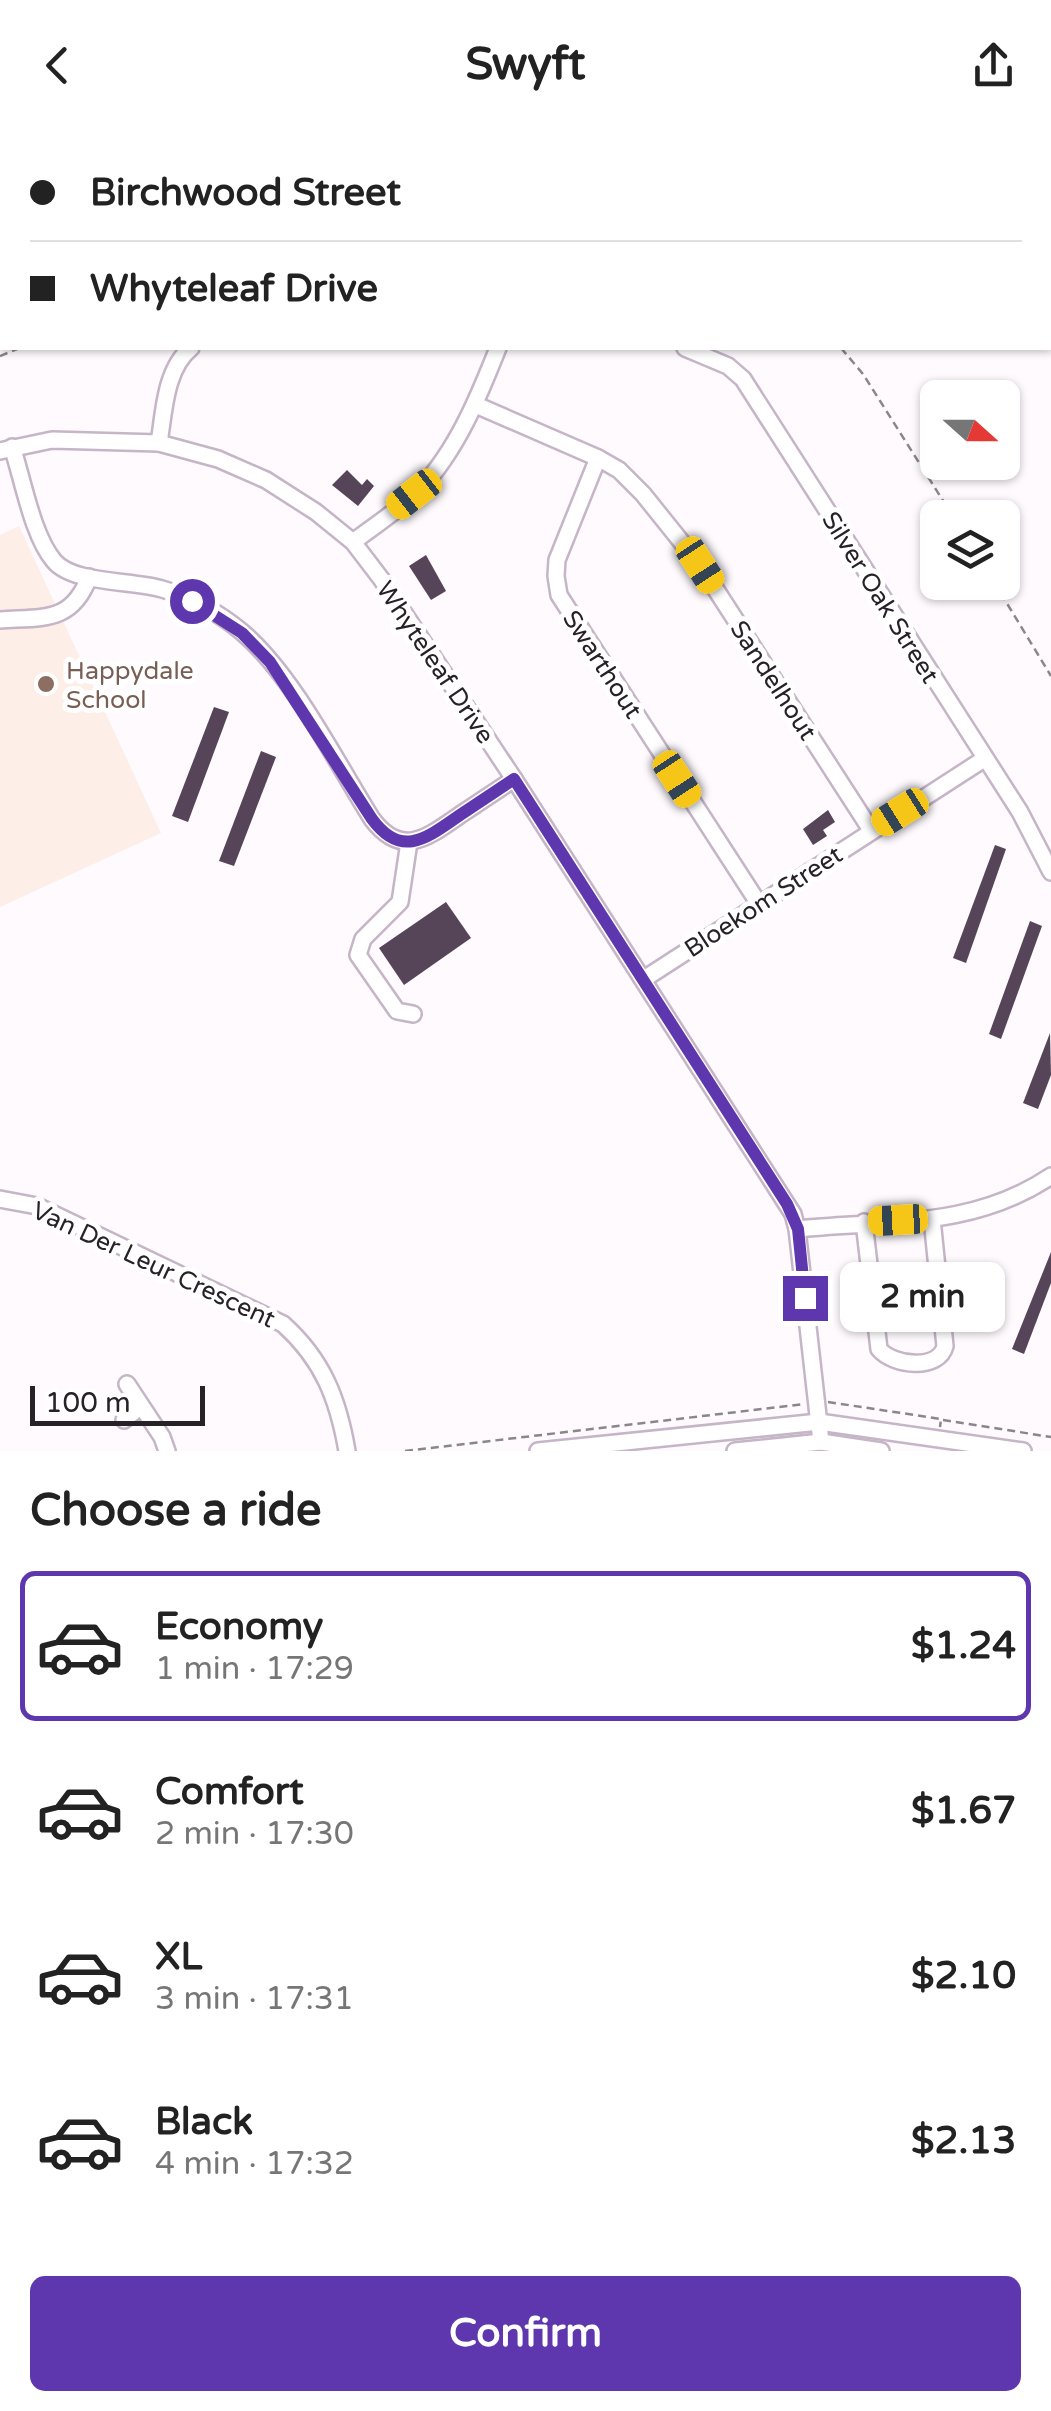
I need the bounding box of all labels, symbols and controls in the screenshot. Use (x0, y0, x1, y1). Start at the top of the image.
icon: back (30, 38, 85, 93)
text: Swyft (465, 38, 586, 92)
icon: share (966, 38, 1021, 93)
text: Birchwood Street (90, 170, 401, 216)
text: Whyteleaf Drive (90, 266, 378, 312)
north arrow (920, 380, 1020, 480)
map controls (920, 380, 1020, 600)
car (381, 464, 447, 524)
button: layers (920, 500, 1020, 600)
street label: Silver Oak Street (815, 506, 945, 689)
car (671, 532, 729, 598)
street label: Whyteleaf Drive (370, 576, 501, 749)
route start (170, 579, 215, 624)
street label: Swarthout (556, 605, 648, 725)
street label: Sandelhout (724, 615, 823, 746)
place label: Happydale School (66, 656, 194, 715)
marker: Happydale School (35, 673, 57, 695)
car (648, 746, 706, 812)
car (867, 783, 933, 841)
street label: Bloekom Street (679, 839, 849, 964)
street label: Van Der Leur Crescent (27, 1195, 280, 1335)
car (867, 1203, 929, 1237)
callout: 2 min (840, 1263, 1005, 1333)
route end (783, 1276, 828, 1321)
text: 2 min (880, 1278, 965, 1316)
scale bar (30, 1381, 205, 1426)
text: 100 m (45, 1386, 131, 1420)
text: Choose a ride (30, 1484, 321, 1538)
icon: car (35, 1601, 125, 1691)
text: Economy (155, 1604, 323, 1650)
text: $1.24 (911, 1623, 1016, 1669)
text: 1 min · 17:29 (155, 1650, 354, 1688)
icon: car (35, 1766, 125, 1856)
text: Comfort (155, 1769, 304, 1815)
text: $1.67 (911, 1788, 1016, 1834)
text: 2 min · 17:30 (155, 1815, 354, 1853)
icon: car (35, 1931, 125, 2021)
text: XL (155, 1934, 202, 1980)
text: $2.10 (911, 1953, 1016, 1999)
text: 3 min · 17:31 (155, 1980, 354, 2018)
icon: car (35, 2096, 125, 2186)
text: Black (155, 2099, 253, 2145)
text: $2.13 (911, 2118, 1016, 2164)
text: 4 min · 17:32 (155, 2145, 354, 2183)
button: Confirm (30, 2276, 1021, 2391)

